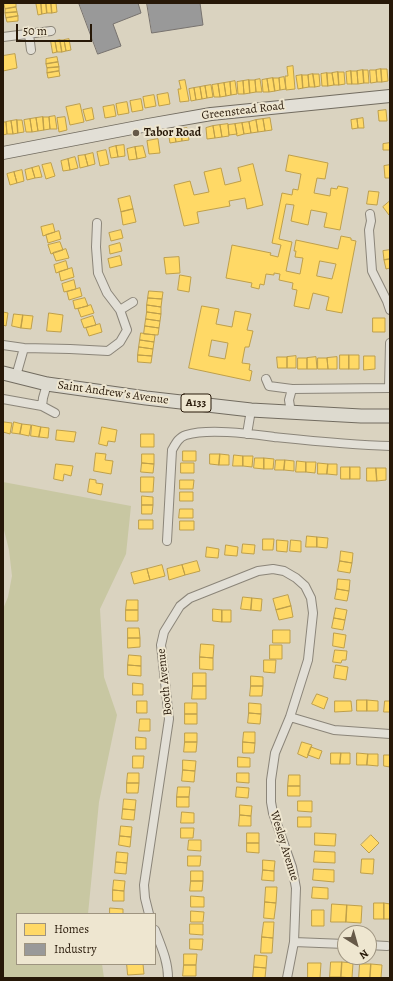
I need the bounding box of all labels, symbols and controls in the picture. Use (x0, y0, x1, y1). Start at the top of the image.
scale bar (18, 16, 94, 42)
text: 50 m (23, 23, 47, 39)
street label: Greenstead Road (201, 99, 285, 123)
place label: Tabor Road (144, 126, 201, 140)
marker: Tabor Road (131, 128, 141, 138)
street label: Saint Andrew's Avenue (57, 378, 169, 408)
road number: A133 (181, 394, 211, 412)
street label: Booth Avenue (154, 648, 176, 716)
street label: Wesley Avenue (267, 809, 301, 883)
legend (16, 913, 156, 965)
text: Homes (54, 921, 89, 937)
north arrow (337, 925, 377, 965)
text: Industry (54, 941, 97, 957)
text: N (356, 946, 372, 963)

